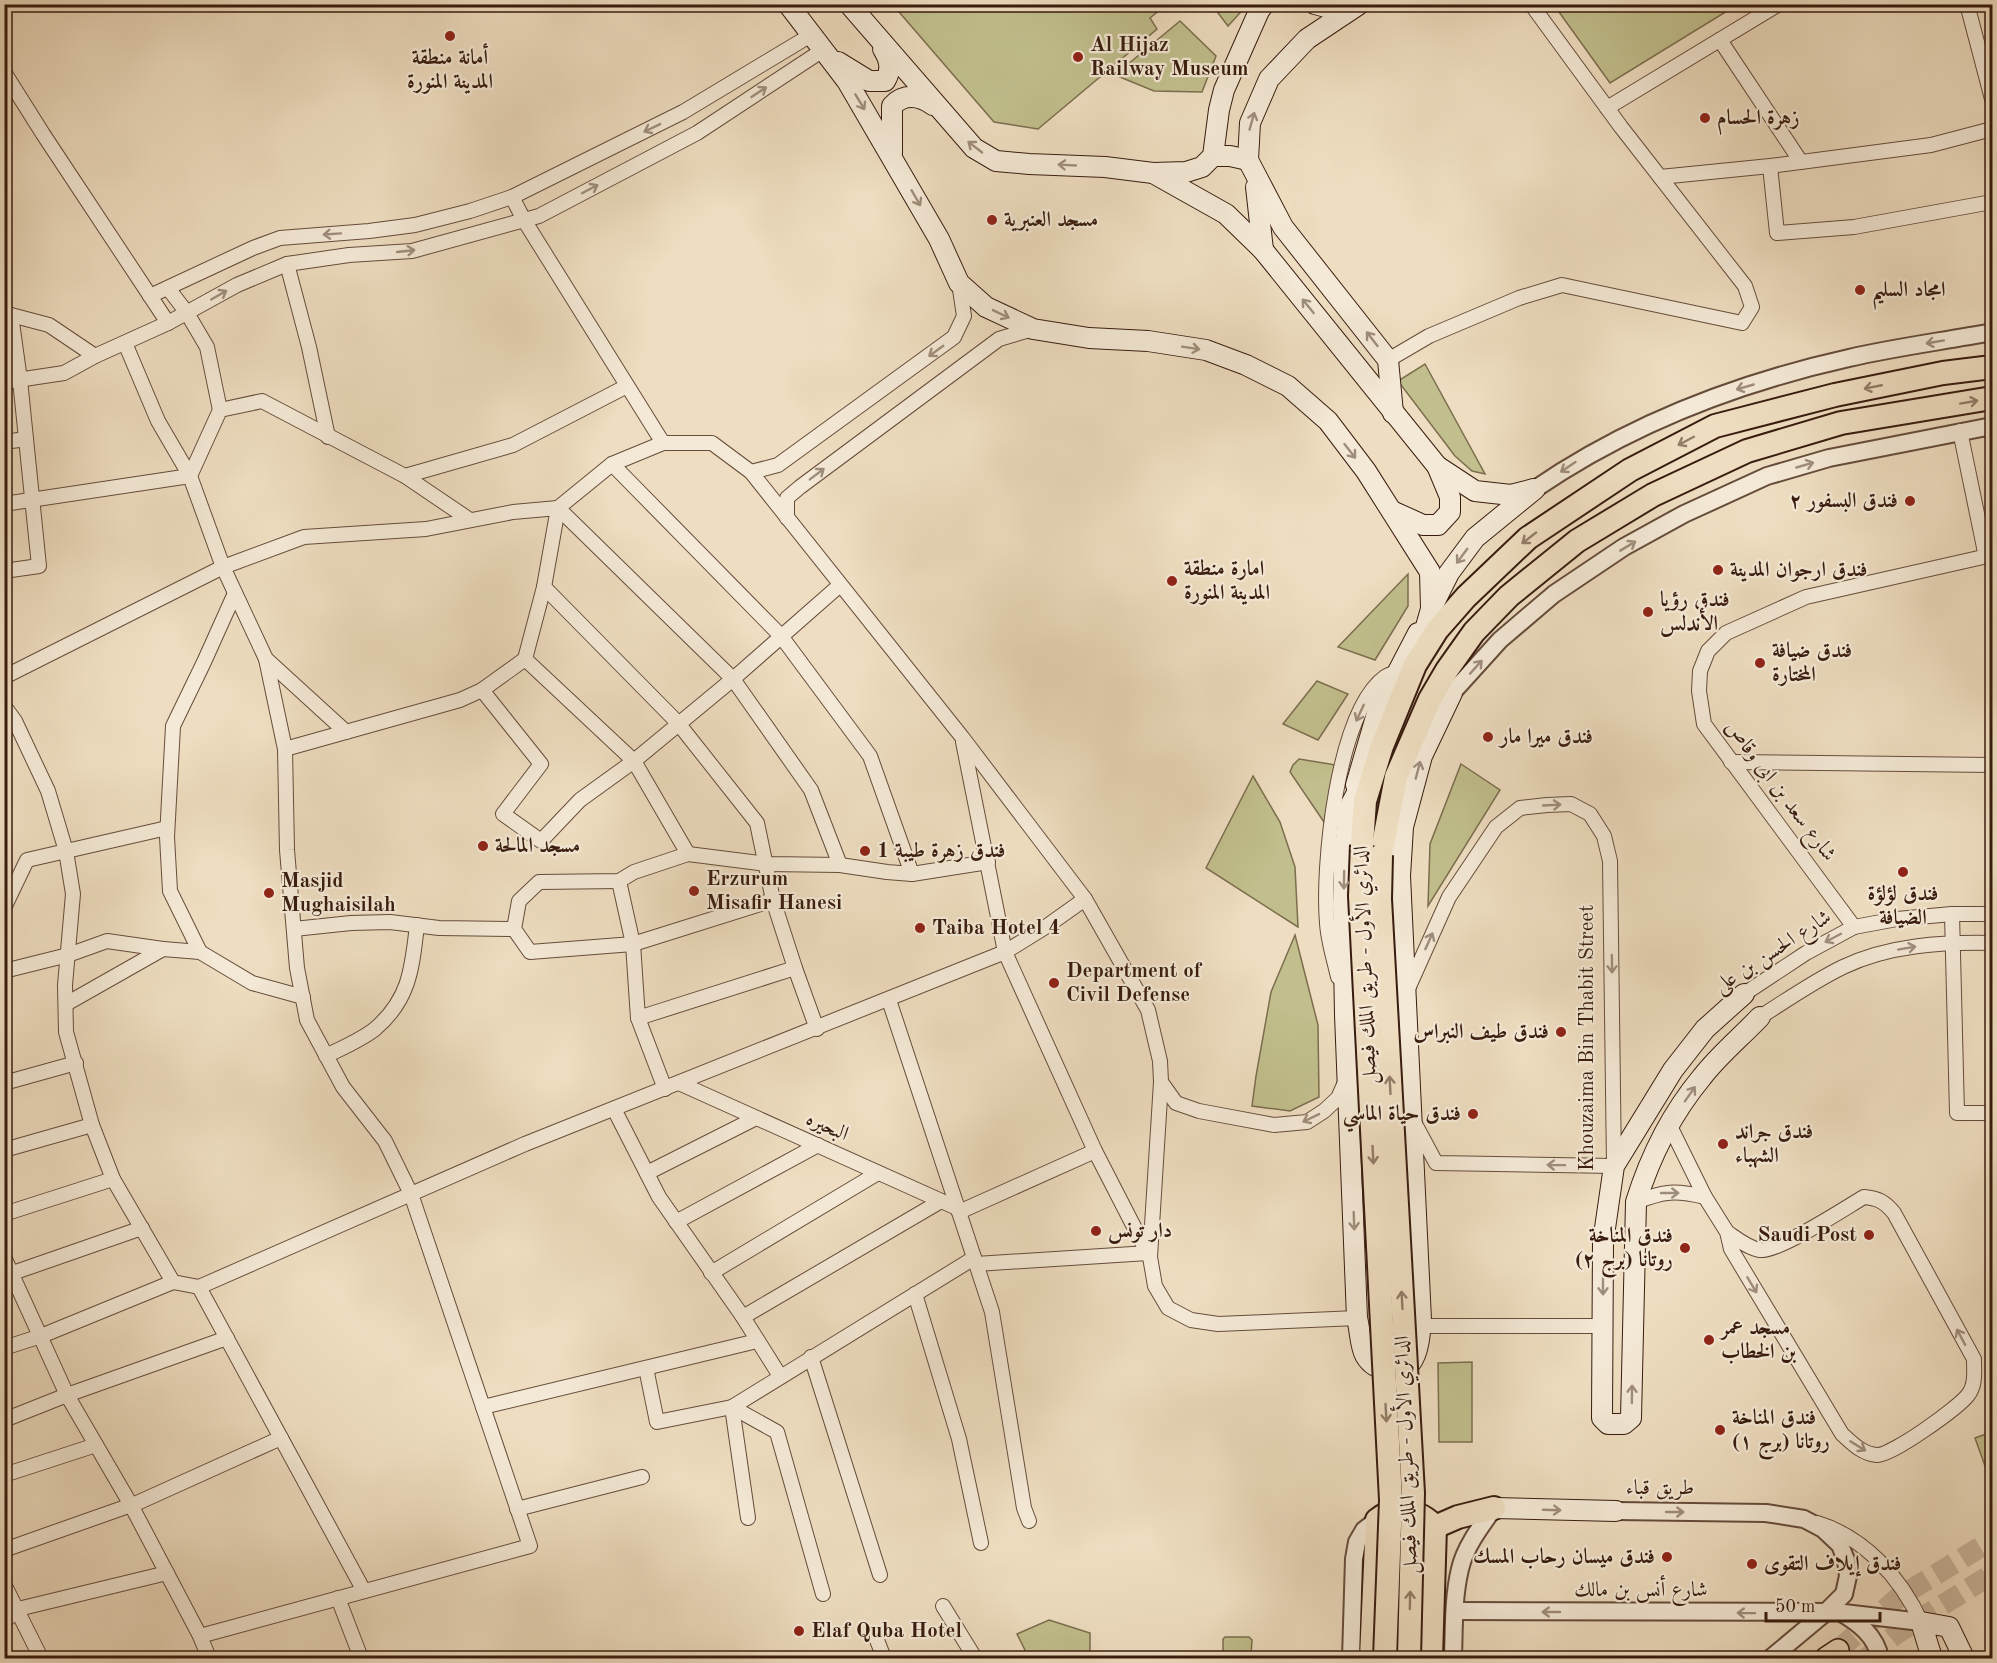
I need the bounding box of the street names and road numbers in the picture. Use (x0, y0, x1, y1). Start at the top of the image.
street label: شارع سعد بن ابى وقاص (1716, 717, 1840, 869)
street label: الدائري الأول - طريق الملك فيصل (1345, 845, 1385, 1085)
street label: Khouzaima Bin Thabit Street (1577, 905, 1598, 1171)
street label: شارع الحسن بن على (1711, 907, 1838, 1002)
street label: البحيره (802, 1108, 851, 1146)
street label: الدائري الأول - طريق الملك فيصل (1386, 1335, 1426, 1575)
street label: طريق قباء (1626, 1478, 1694, 1500)
street label: شارع أنس بن مالك (1574, 1574, 1708, 1607)

